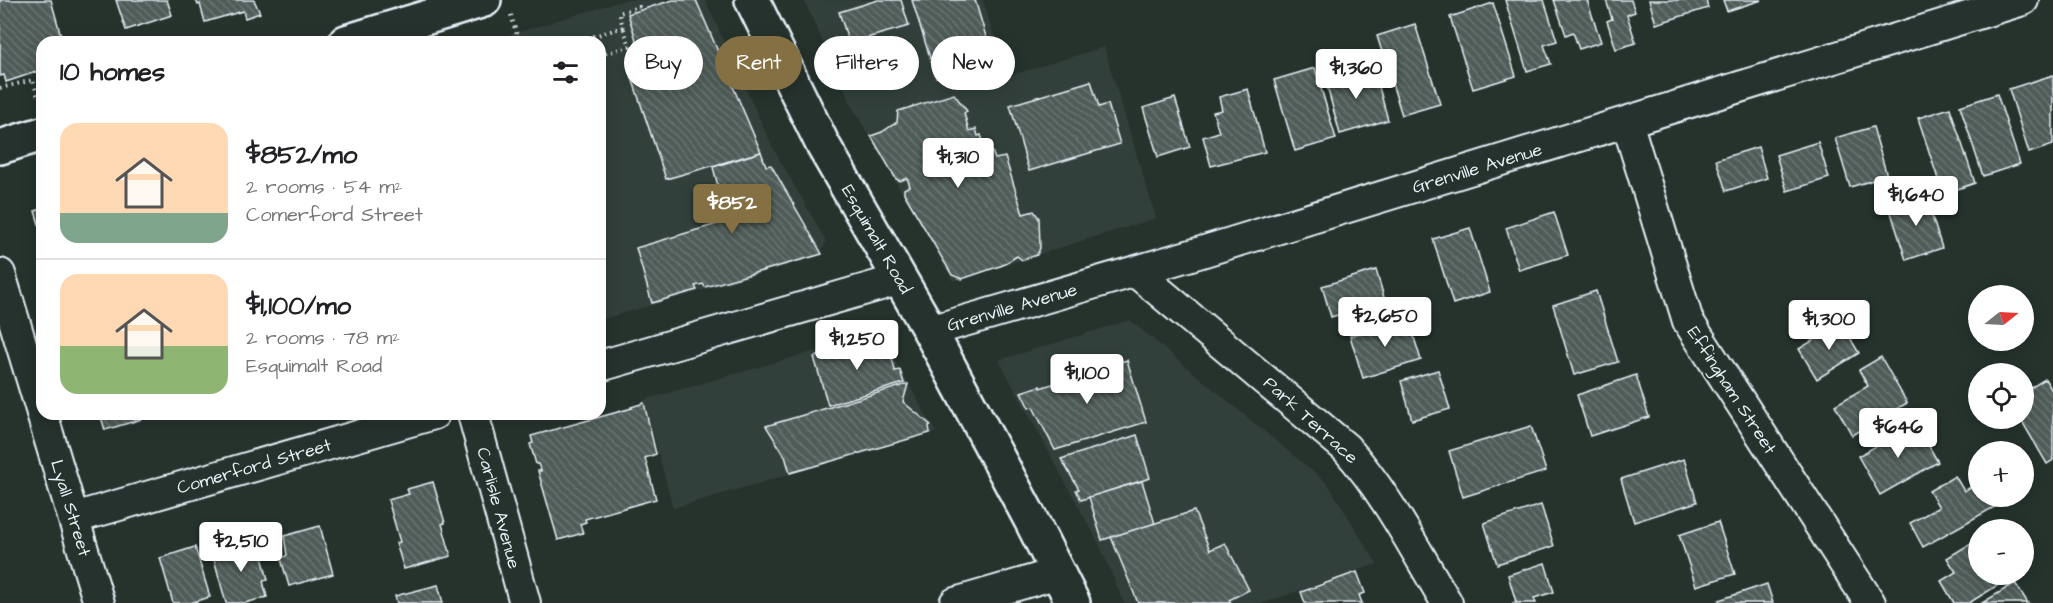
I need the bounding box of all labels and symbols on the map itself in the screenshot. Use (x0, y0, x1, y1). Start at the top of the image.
pin: $1,360 (1307, 49, 1405, 100)
street label: Grenville Avenue (1409, 137, 1545, 200)
pin: $1,310 (909, 138, 1007, 189)
pin: $1,640 (1867, 176, 1965, 227)
street label: Esquimalt Road (835, 180, 918, 299)
pin: $852 (696, 184, 768, 235)
street label: Grenville Avenue (944, 277, 1080, 338)
north arrow (1968, 285, 2034, 351)
pin: $2,650 (1336, 297, 1434, 348)
pin: $1,300 (1780, 300, 1878, 351)
pin: $1,250 (808, 320, 906, 371)
street label: Effingham Street (1680, 321, 1783, 460)
pin: $1,100 (1038, 354, 1136, 405)
street label: Park Terrace (1258, 371, 1364, 470)
pin: $646 (1862, 408, 1934, 459)
street label: Comerford Street (174, 432, 335, 500)
street label: Carlisle Avenue (470, 445, 527, 572)
street label: Lyall Street (43, 457, 97, 561)
pin: $2,510 (192, 522, 290, 573)

